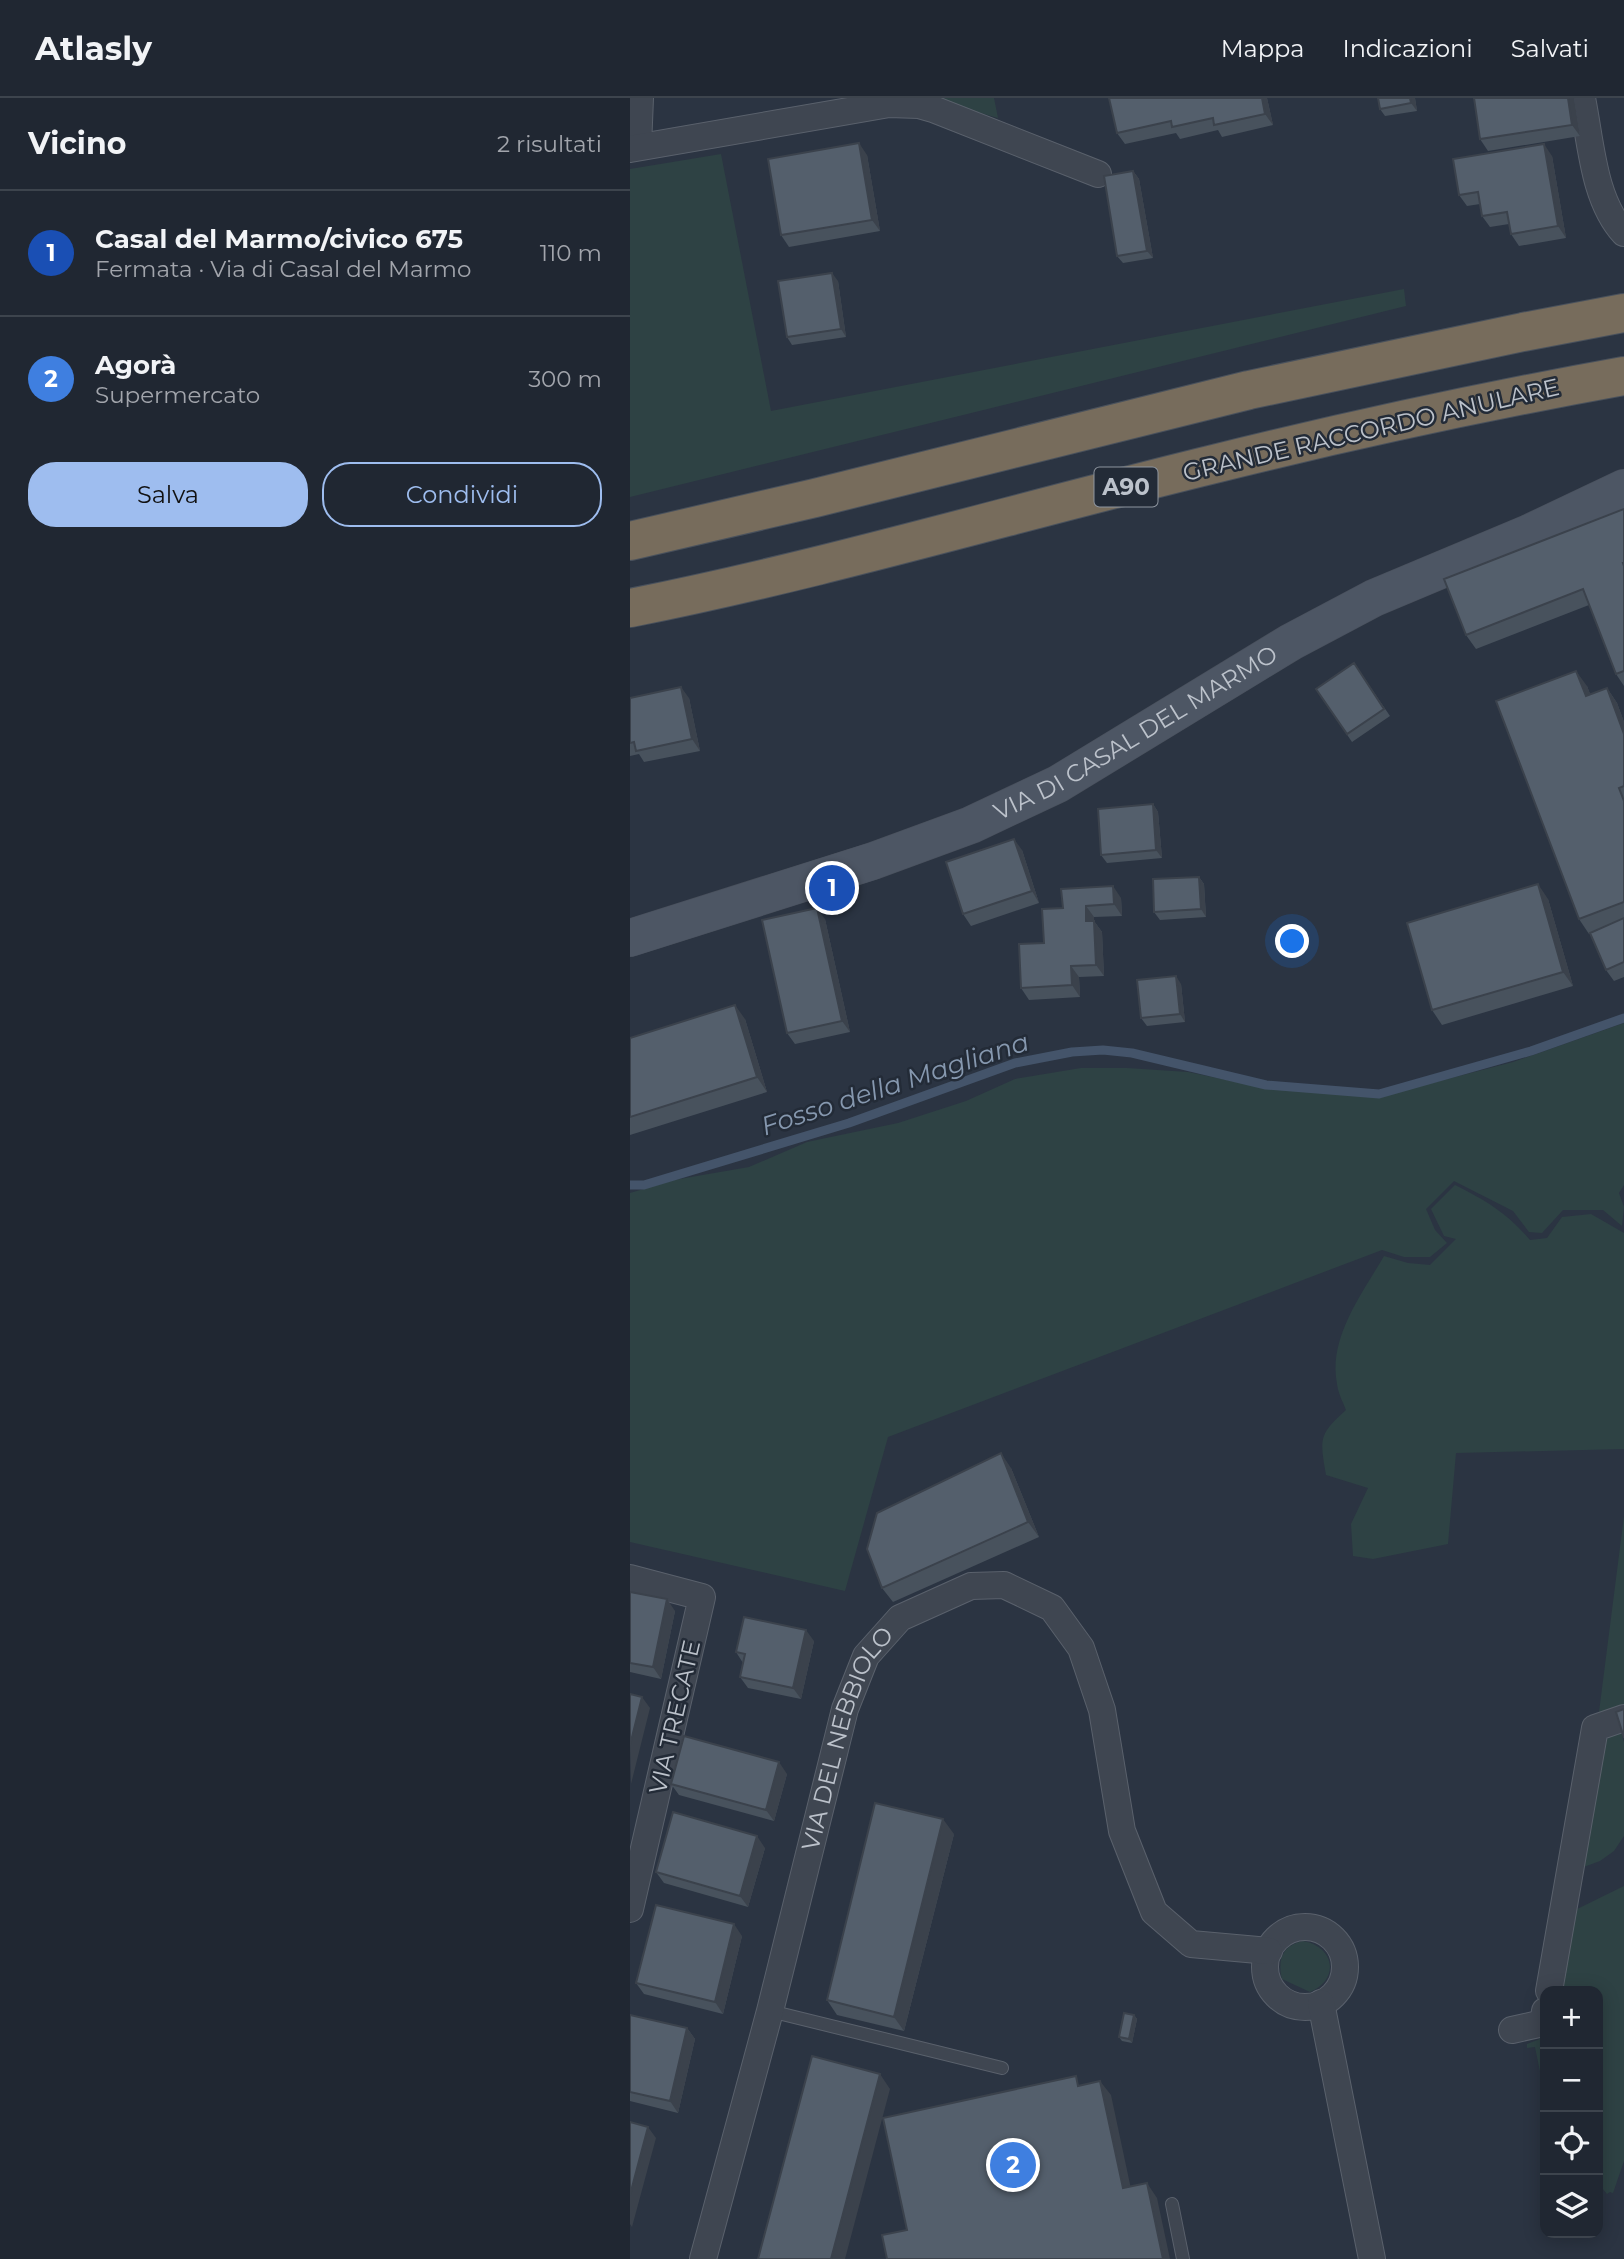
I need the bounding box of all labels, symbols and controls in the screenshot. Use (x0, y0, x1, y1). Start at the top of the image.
text: Atlasly (35, 28, 152, 68)
text: Mappa (1221, 34, 1304, 63)
text: Indicazioni (1342, 34, 1473, 63)
text: Salvati (1511, 34, 1589, 63)
text: Vicino (28, 125, 126, 162)
text: 2 risultati (497, 130, 602, 158)
text: Casal del Marmo/civico 675 (95, 223, 463, 255)
text: 1 (46, 239, 56, 267)
text: 110 m (540, 239, 602, 267)
text: Fermata · Via di Casal del Marmo (95, 255, 471, 283)
text: Agorà (95, 349, 176, 381)
text: 2 (44, 365, 58, 393)
text: 300 m (528, 365, 602, 393)
street label: GRANDE RACCORDO ANULARE (1180, 372, 1562, 487)
text: Supermercato (95, 381, 260, 409)
button: Salva (28, 462, 308, 527)
button: Condividi (322, 462, 602, 527)
road number: A90 (1094, 468, 1158, 506)
street label: VIA DI CASAL DEL MARMO (989, 639, 1282, 826)
pin: 1 (809, 862, 855, 914)
your location (1275, 924, 1309, 958)
water label: Fosso della Magliana (757, 1026, 1033, 1142)
street label: VIA DEL NEBBIOLO (795, 1620, 899, 1853)
street label: VIA TRECATE (643, 1637, 706, 1797)
map controls (1540, 1986, 1603, 2238)
button: + (1540, 1986, 1603, 2049)
button: − (1540, 2049, 1603, 2112)
button: locate (1540, 2112, 1603, 2175)
pin: 2 (990, 2139, 1036, 2191)
button: layers (1540, 2175, 1603, 2238)

